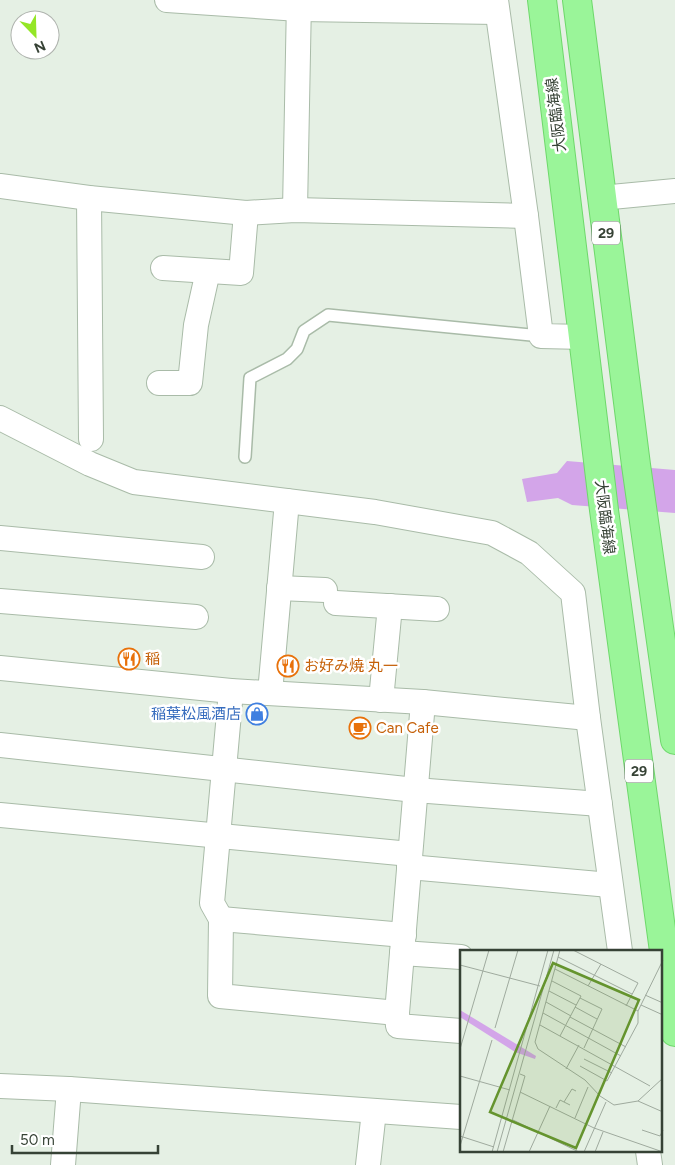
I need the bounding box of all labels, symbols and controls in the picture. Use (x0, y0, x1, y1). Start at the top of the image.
north arrow (10, 10, 60, 60)
text: N (32, 37, 48, 56)
street label: 大阪臨海線 (542, 77, 570, 153)
road number: 29 (592, 222, 620, 244)
street label: 大阪臨海線 (591, 479, 619, 555)
restaurant icon: 稲 (117, 647, 141, 671)
place label: 稲 (145, 650, 160, 668)
restaurant icon: お好み焼 丸一 (276, 654, 300, 678)
place label: お好み焼 丸一 (304, 657, 398, 675)
shop icon: 稲葉松風酒店 (245, 702, 269, 726)
place label: 稲葉松風酒店 (151, 705, 241, 723)
cafe icon: Can Cafe (348, 716, 372, 740)
place label: Can Cafe (376, 719, 439, 737)
road number: 29 (625, 759, 653, 782)
inset map (460, 950, 662, 1152)
scale bar (12, 1122, 159, 1154)
text: 50 m (20, 1131, 55, 1149)

